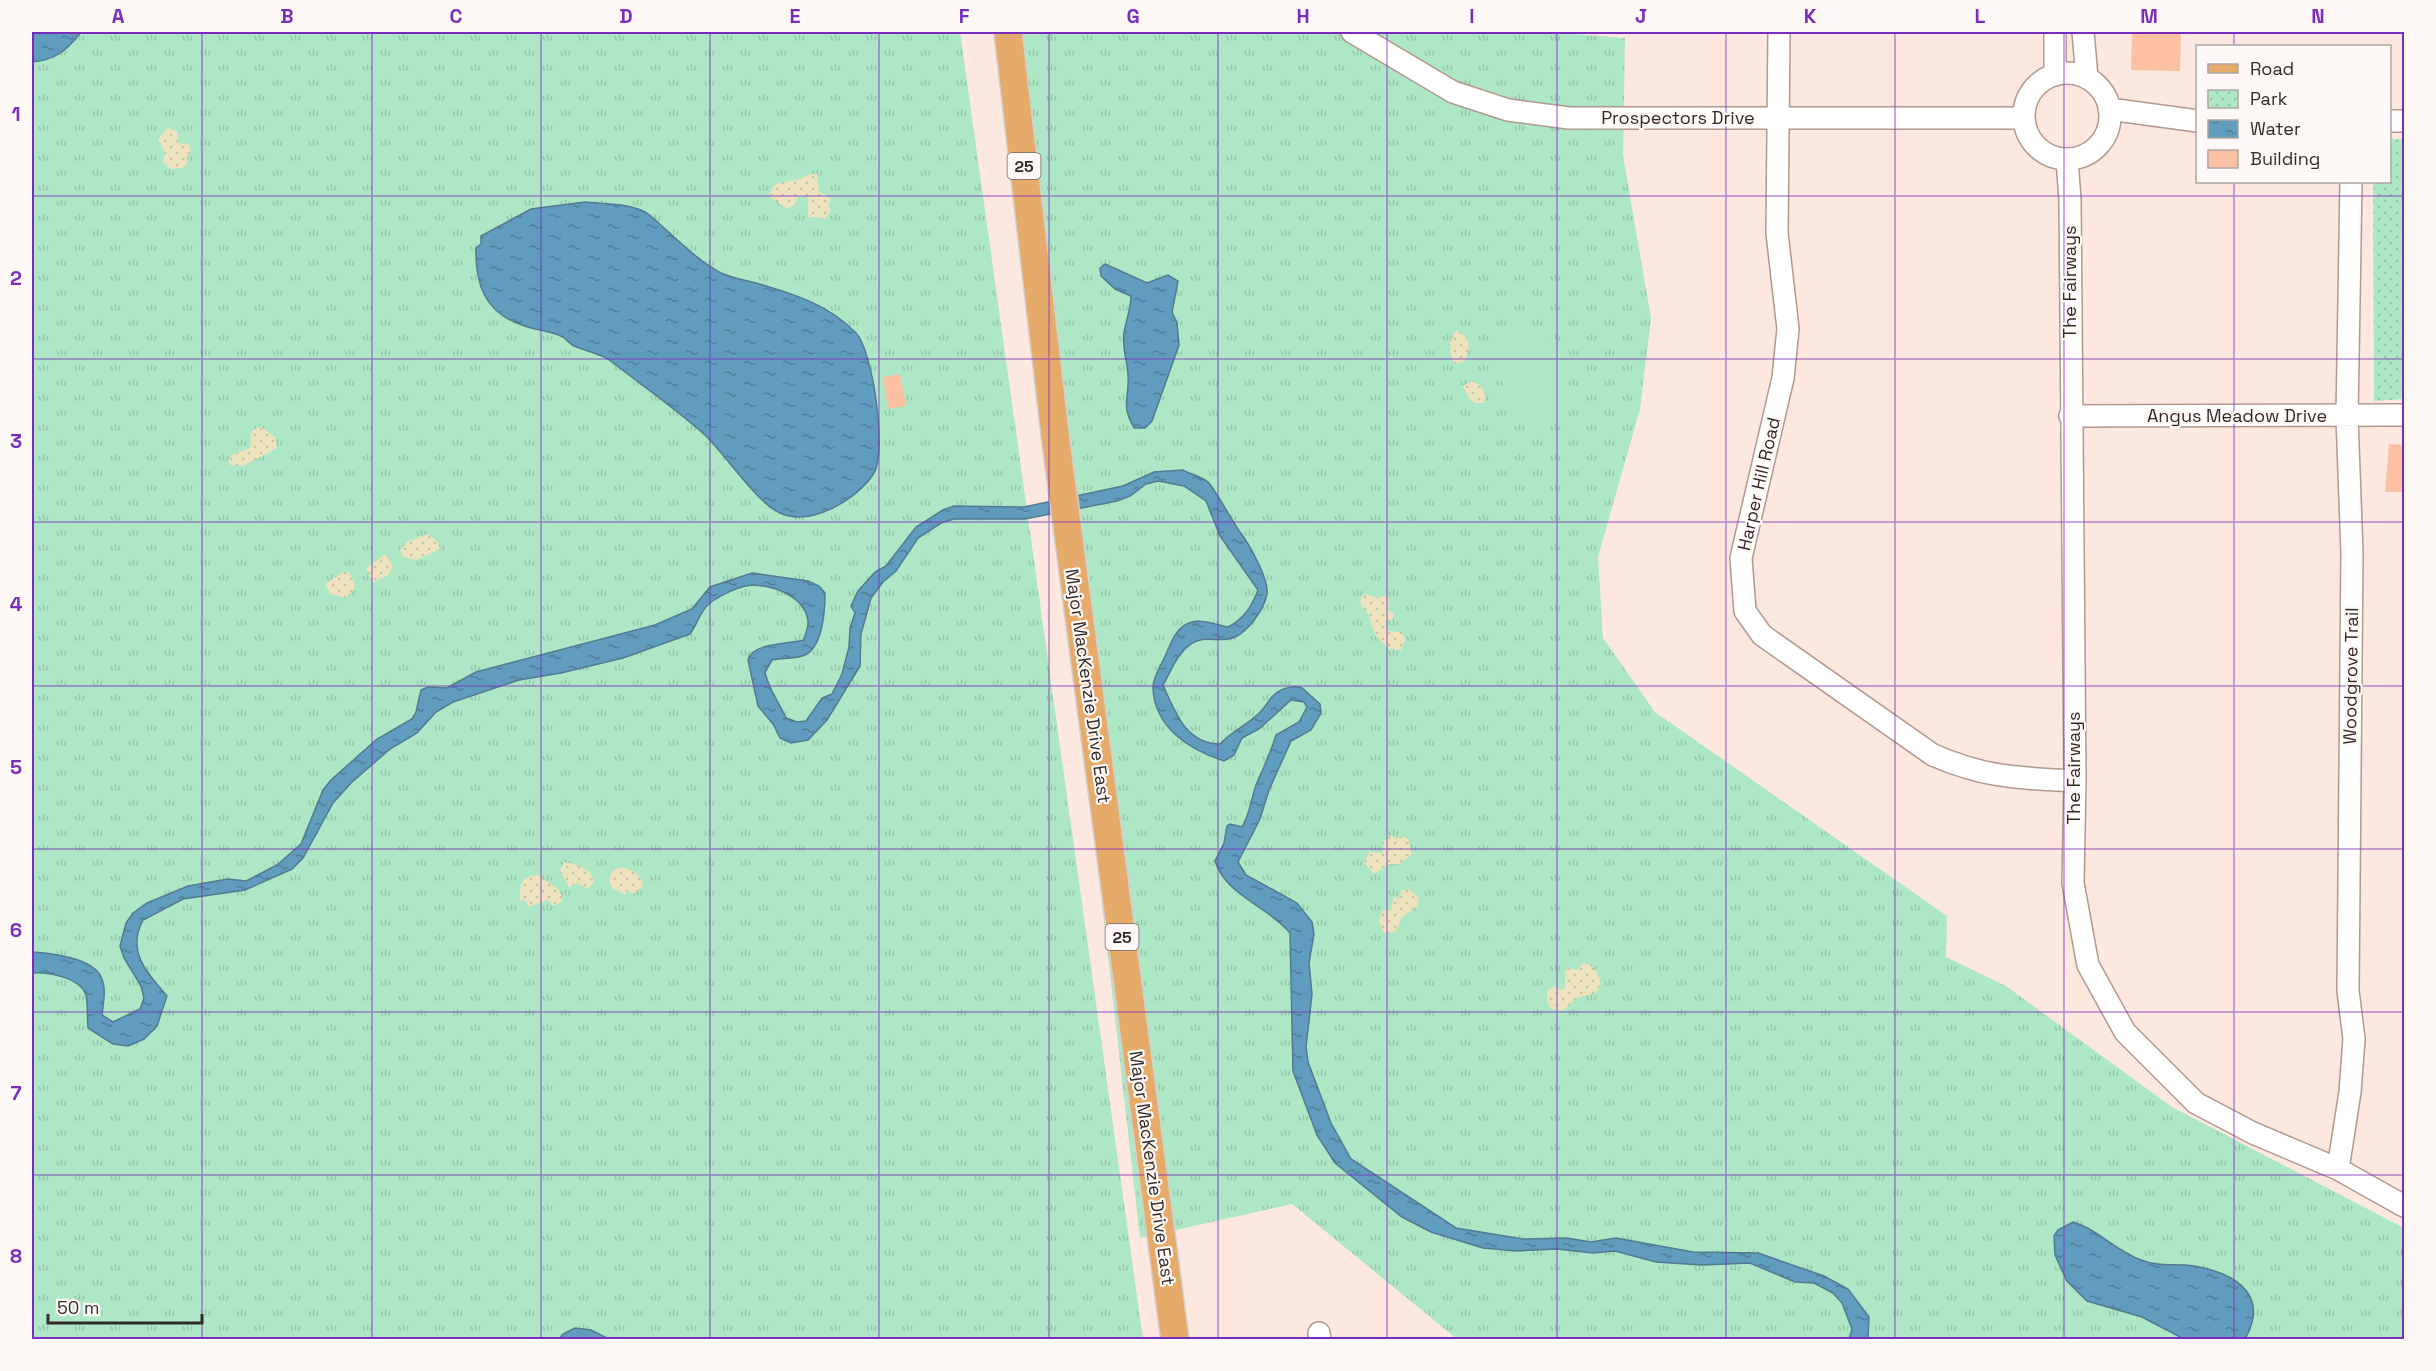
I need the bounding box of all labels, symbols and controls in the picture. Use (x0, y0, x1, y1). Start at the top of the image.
text: A (112, 3, 125, 29)
text: B (280, 3, 294, 29)
text: C (450, 3, 463, 29)
text: D (619, 3, 633, 29)
text: E (789, 3, 801, 29)
text: F (959, 3, 970, 29)
text: G (1126, 3, 1140, 29)
text: H (1296, 3, 1310, 29)
text: I (1469, 3, 1475, 29)
text: J (1635, 3, 1647, 29)
text: K (1804, 3, 1817, 29)
text: L (1975, 3, 1986, 29)
text: M (2140, 3, 2158, 29)
text: N (2311, 3, 2325, 29)
legend (2196, 45, 2391, 183)
text: Road (2250, 57, 2294, 80)
text: Park (2250, 87, 2288, 110)
text: 1 (11, 101, 21, 127)
street label: Prospectors Drive (1601, 106, 1755, 129)
text: Water (2250, 117, 2301, 140)
text: Building (2250, 147, 2320, 170)
road number: 25 (1008, 153, 1040, 179)
street label: The Fairways (2058, 226, 2081, 338)
text: 2 (10, 265, 22, 291)
street label: Angus Meadow Drive (2147, 404, 2327, 427)
street label: Harper Hill Road (1732, 415, 1785, 553)
text: 3 (10, 428, 22, 454)
street label: Major MacKenzie Drive East (1061, 567, 1116, 805)
text: 4 (10, 591, 23, 617)
street label: Woodgrove Trail (2338, 607, 2363, 745)
street label: The Fairways (2062, 712, 2085, 824)
text: 5 (10, 754, 22, 780)
text: 6 (10, 917, 22, 943)
road number: 25 (1106, 924, 1138, 950)
street label: Major MacKenzie Drive East (1125, 1049, 1180, 1287)
text: 7 (10, 1080, 22, 1106)
text: 8 (10, 1243, 22, 1269)
scale bar (48, 1287, 202, 1325)
text: 50 m (57, 1296, 99, 1319)

